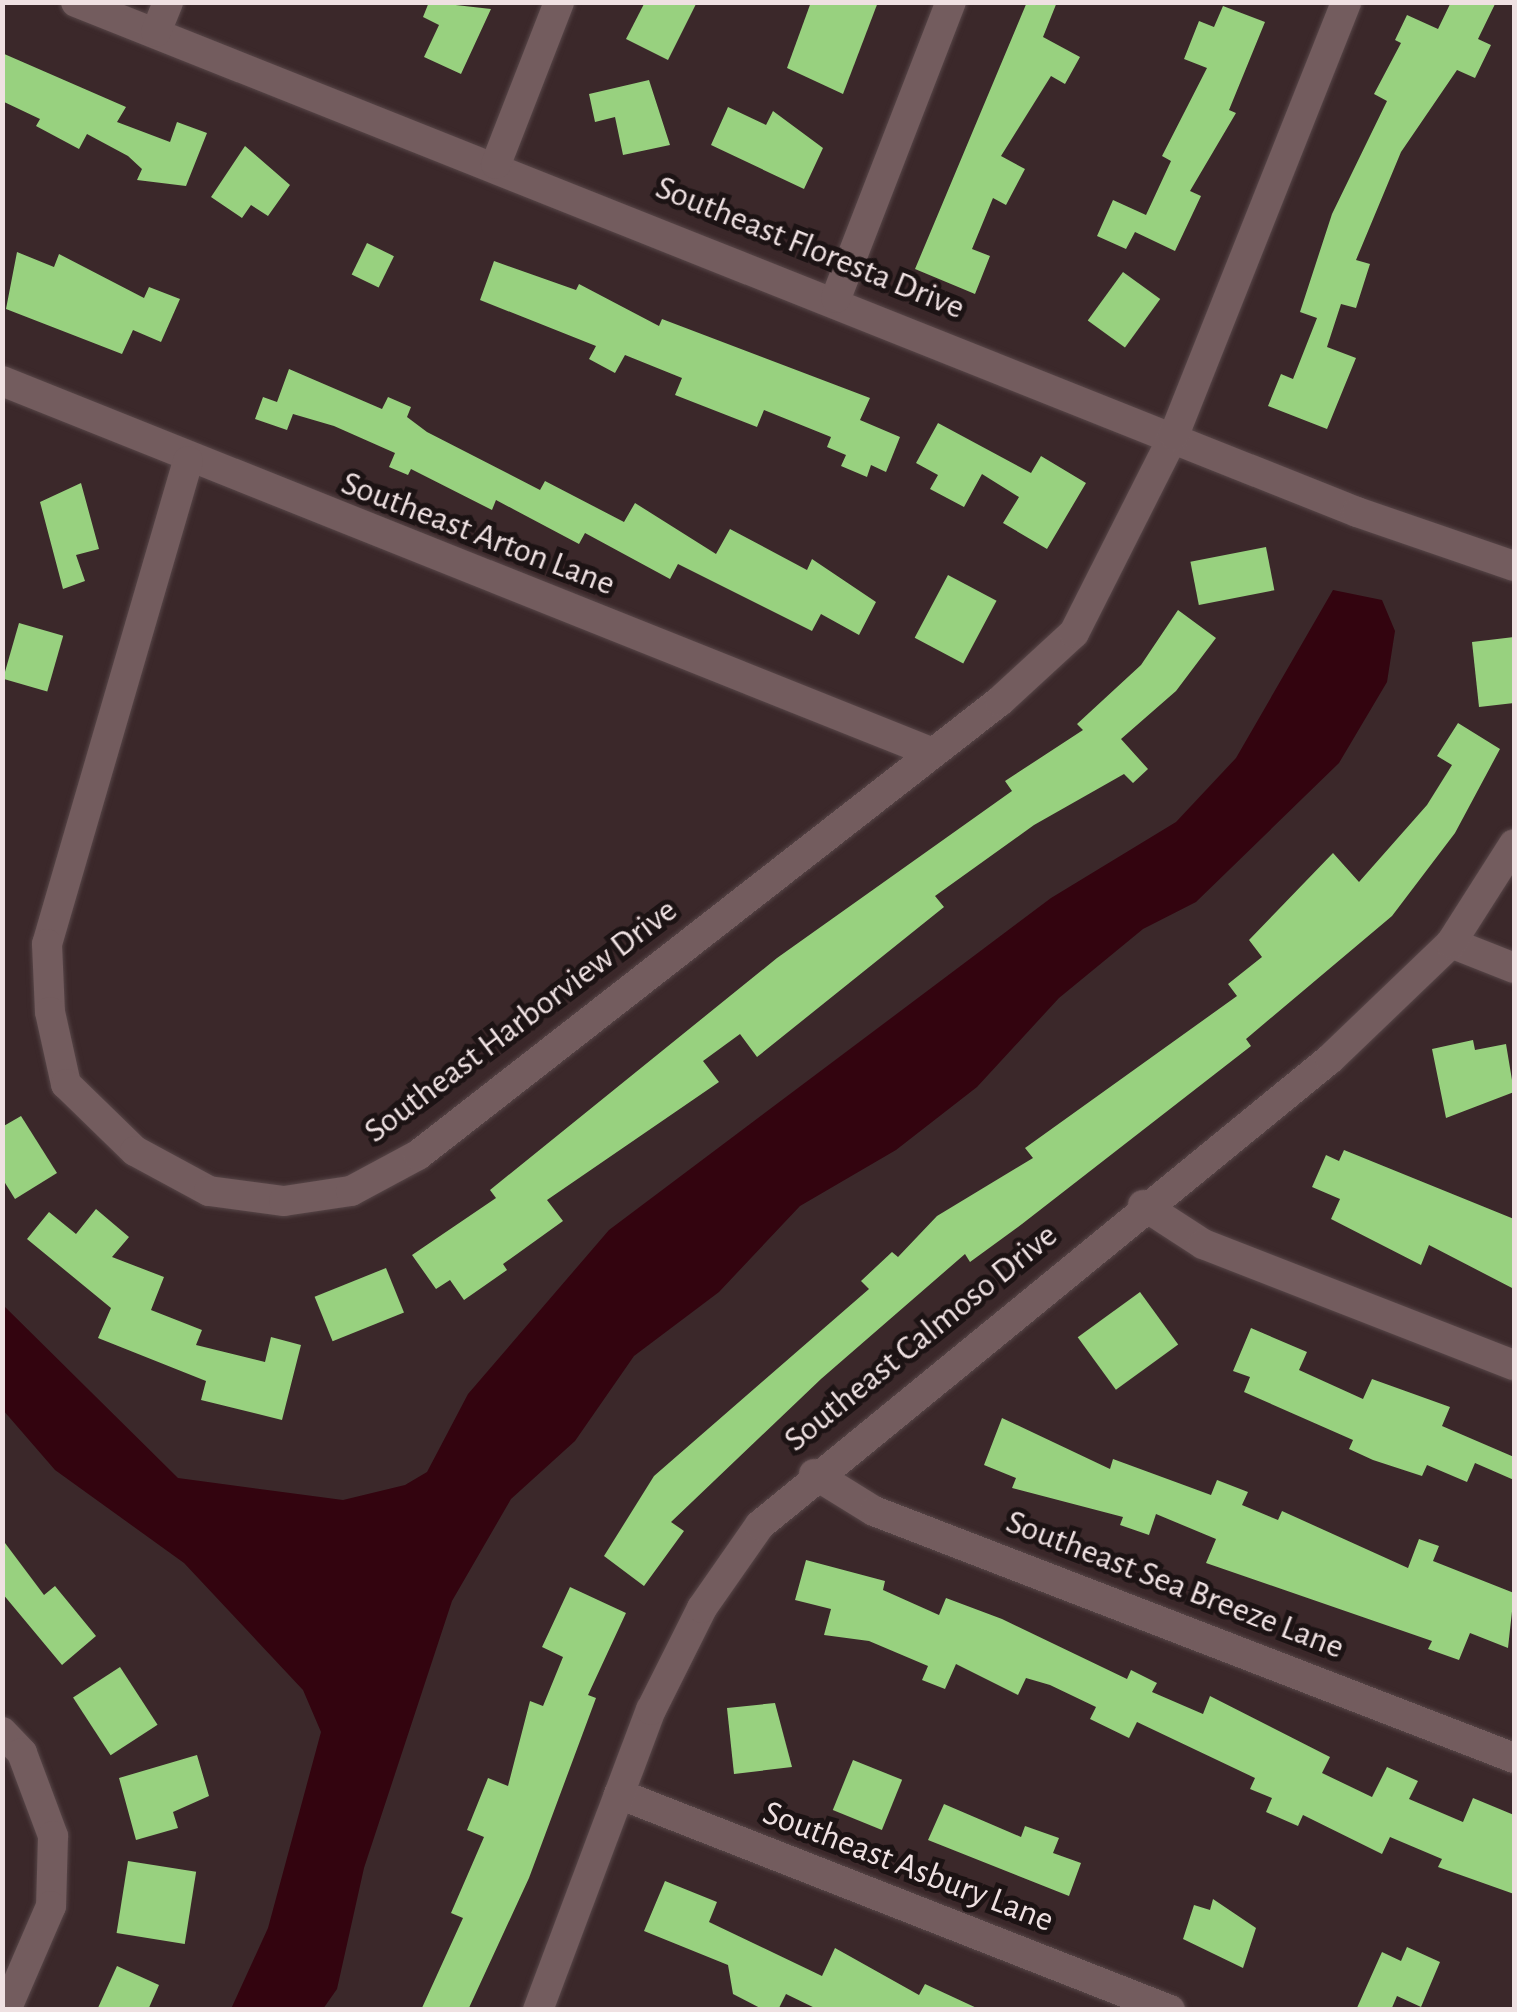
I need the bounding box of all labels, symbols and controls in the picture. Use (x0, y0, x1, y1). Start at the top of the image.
street label: Southeast Floresta Drive (649, 167, 971, 329)
street label: Southeast Arton Lane (335, 463, 621, 605)
street label: Southeast Harborview Drive (356, 890, 686, 1152)
street label: Southeast Calmoso Drive (776, 1215, 1066, 1461)
street label: Southeast Sea Breeze Lane (1000, 1501, 1350, 1669)
street label: Southeast Asbury Lane (757, 1792, 1059, 1942)

